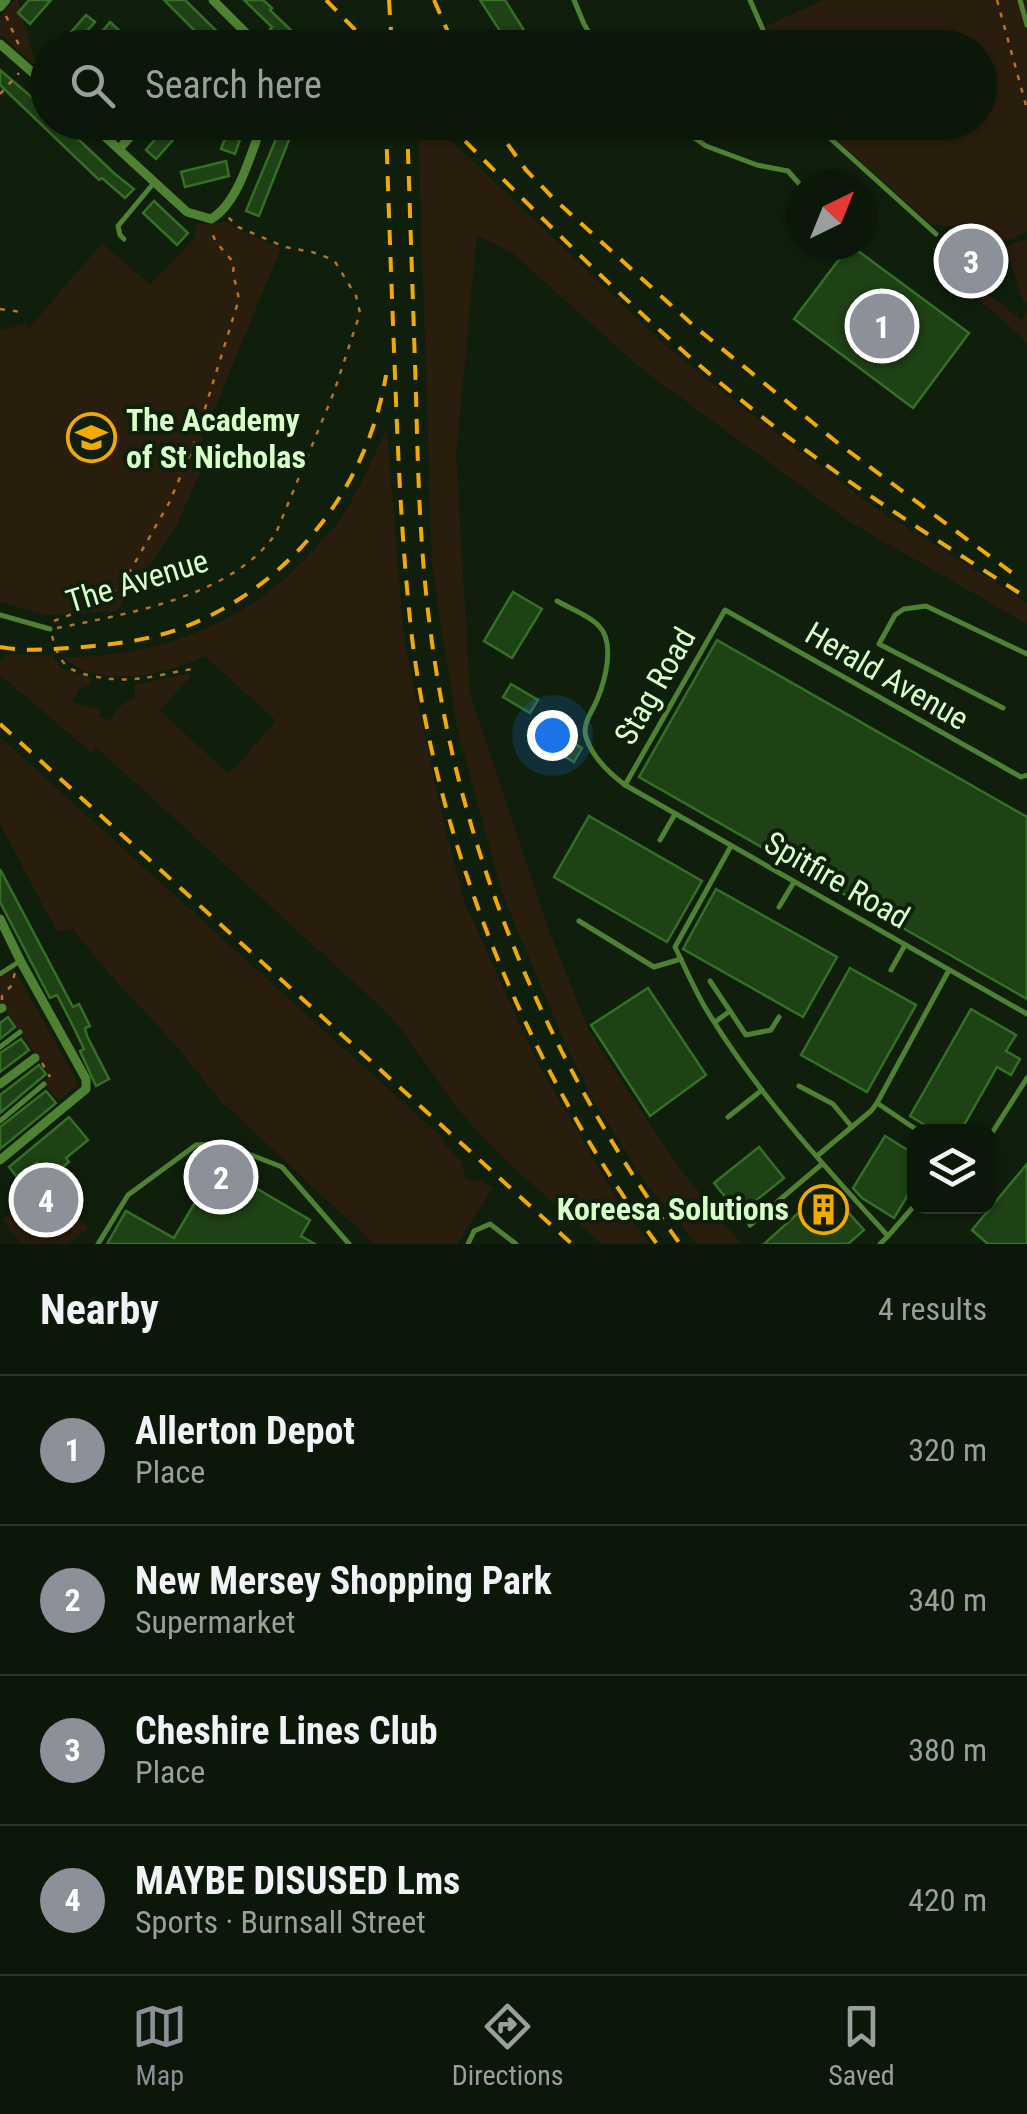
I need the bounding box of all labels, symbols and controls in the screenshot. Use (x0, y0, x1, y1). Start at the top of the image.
search box (30, 30, 997, 140)
icon: search (65, 58, 120, 113)
text: Search here (145, 63, 322, 107)
north arrow (787, 170, 877, 260)
pin: 3 (938, 224, 1004, 298)
pin: 1 (850, 288, 914, 364)
place label: The Academy of St Nicholas (126, 401, 306, 476)
school or university icon: The Academy of St Nicholas (65, 412, 117, 464)
street label: The Avenue (61, 541, 213, 621)
street label: Herald Avenue (799, 614, 975, 738)
street label: Stag Road (606, 621, 704, 751)
your location (527, 710, 578, 761)
street label: Spitfire Road (758, 823, 916, 937)
map controls (907, 1124, 997, 1214)
button: layers (907, 1124, 997, 1214)
pin: 2 (188, 1140, 254, 1214)
pin: 4 (13, 1162, 78, 1238)
building icon: Koreesa Solutions (798, 1183, 850, 1235)
place label: Koreesa Solutions (557, 1190, 789, 1228)
text: Nearby (40, 1285, 159, 1334)
text: 4 results (878, 1290, 987, 1328)
text: Allerton Depot (135, 1409, 355, 1453)
text: 1 (64, 1431, 81, 1469)
text: 320 m (908, 1431, 987, 1469)
text: Place (135, 1453, 205, 1491)
text: New Mersey Shopping Park (135, 1559, 552, 1603)
text: 2 (64, 1581, 81, 1619)
text: 340 m (908, 1581, 987, 1619)
text: Supermarket (135, 1603, 295, 1641)
text: Cheshire Lines Club (135, 1709, 438, 1753)
text: 3 (64, 1731, 81, 1769)
text: 380 m (908, 1731, 987, 1769)
text: Place (135, 1753, 205, 1791)
text: MAYBE DISUSED Lms (135, 1859, 460, 1903)
text: 4 (64, 1881, 81, 1919)
text: 420 m (908, 1881, 987, 1919)
text: Sports · Burnsall Street (135, 1903, 426, 1941)
tab: Map (132, 1999, 187, 2092)
tab: Directions (452, 1999, 564, 2092)
tab: Saved (828, 1999, 895, 2092)

